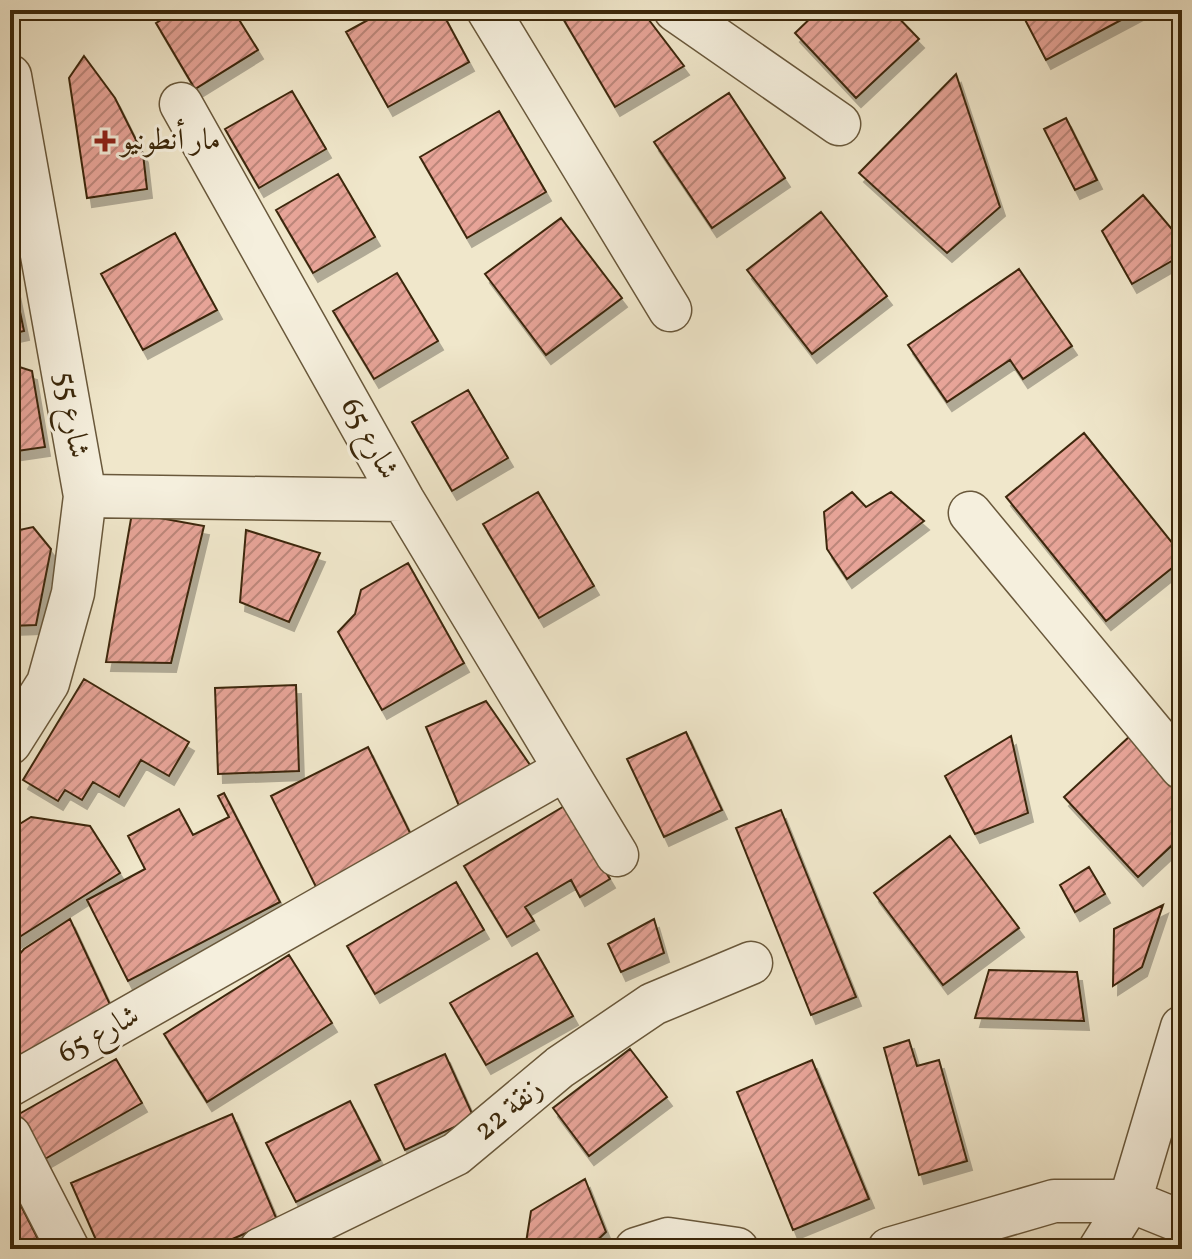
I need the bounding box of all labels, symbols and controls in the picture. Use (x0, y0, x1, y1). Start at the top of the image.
place label: مار أنطونيو (118, 118, 221, 162)
marker: مار أنطونيو (96, 132, 114, 150)
street label: شارع 55 (41, 369, 99, 462)
street label: شارع 65 (328, 390, 409, 489)
street label: شارع 65 (50, 995, 149, 1076)
street label: زنقة 22 (465, 1069, 553, 1151)

